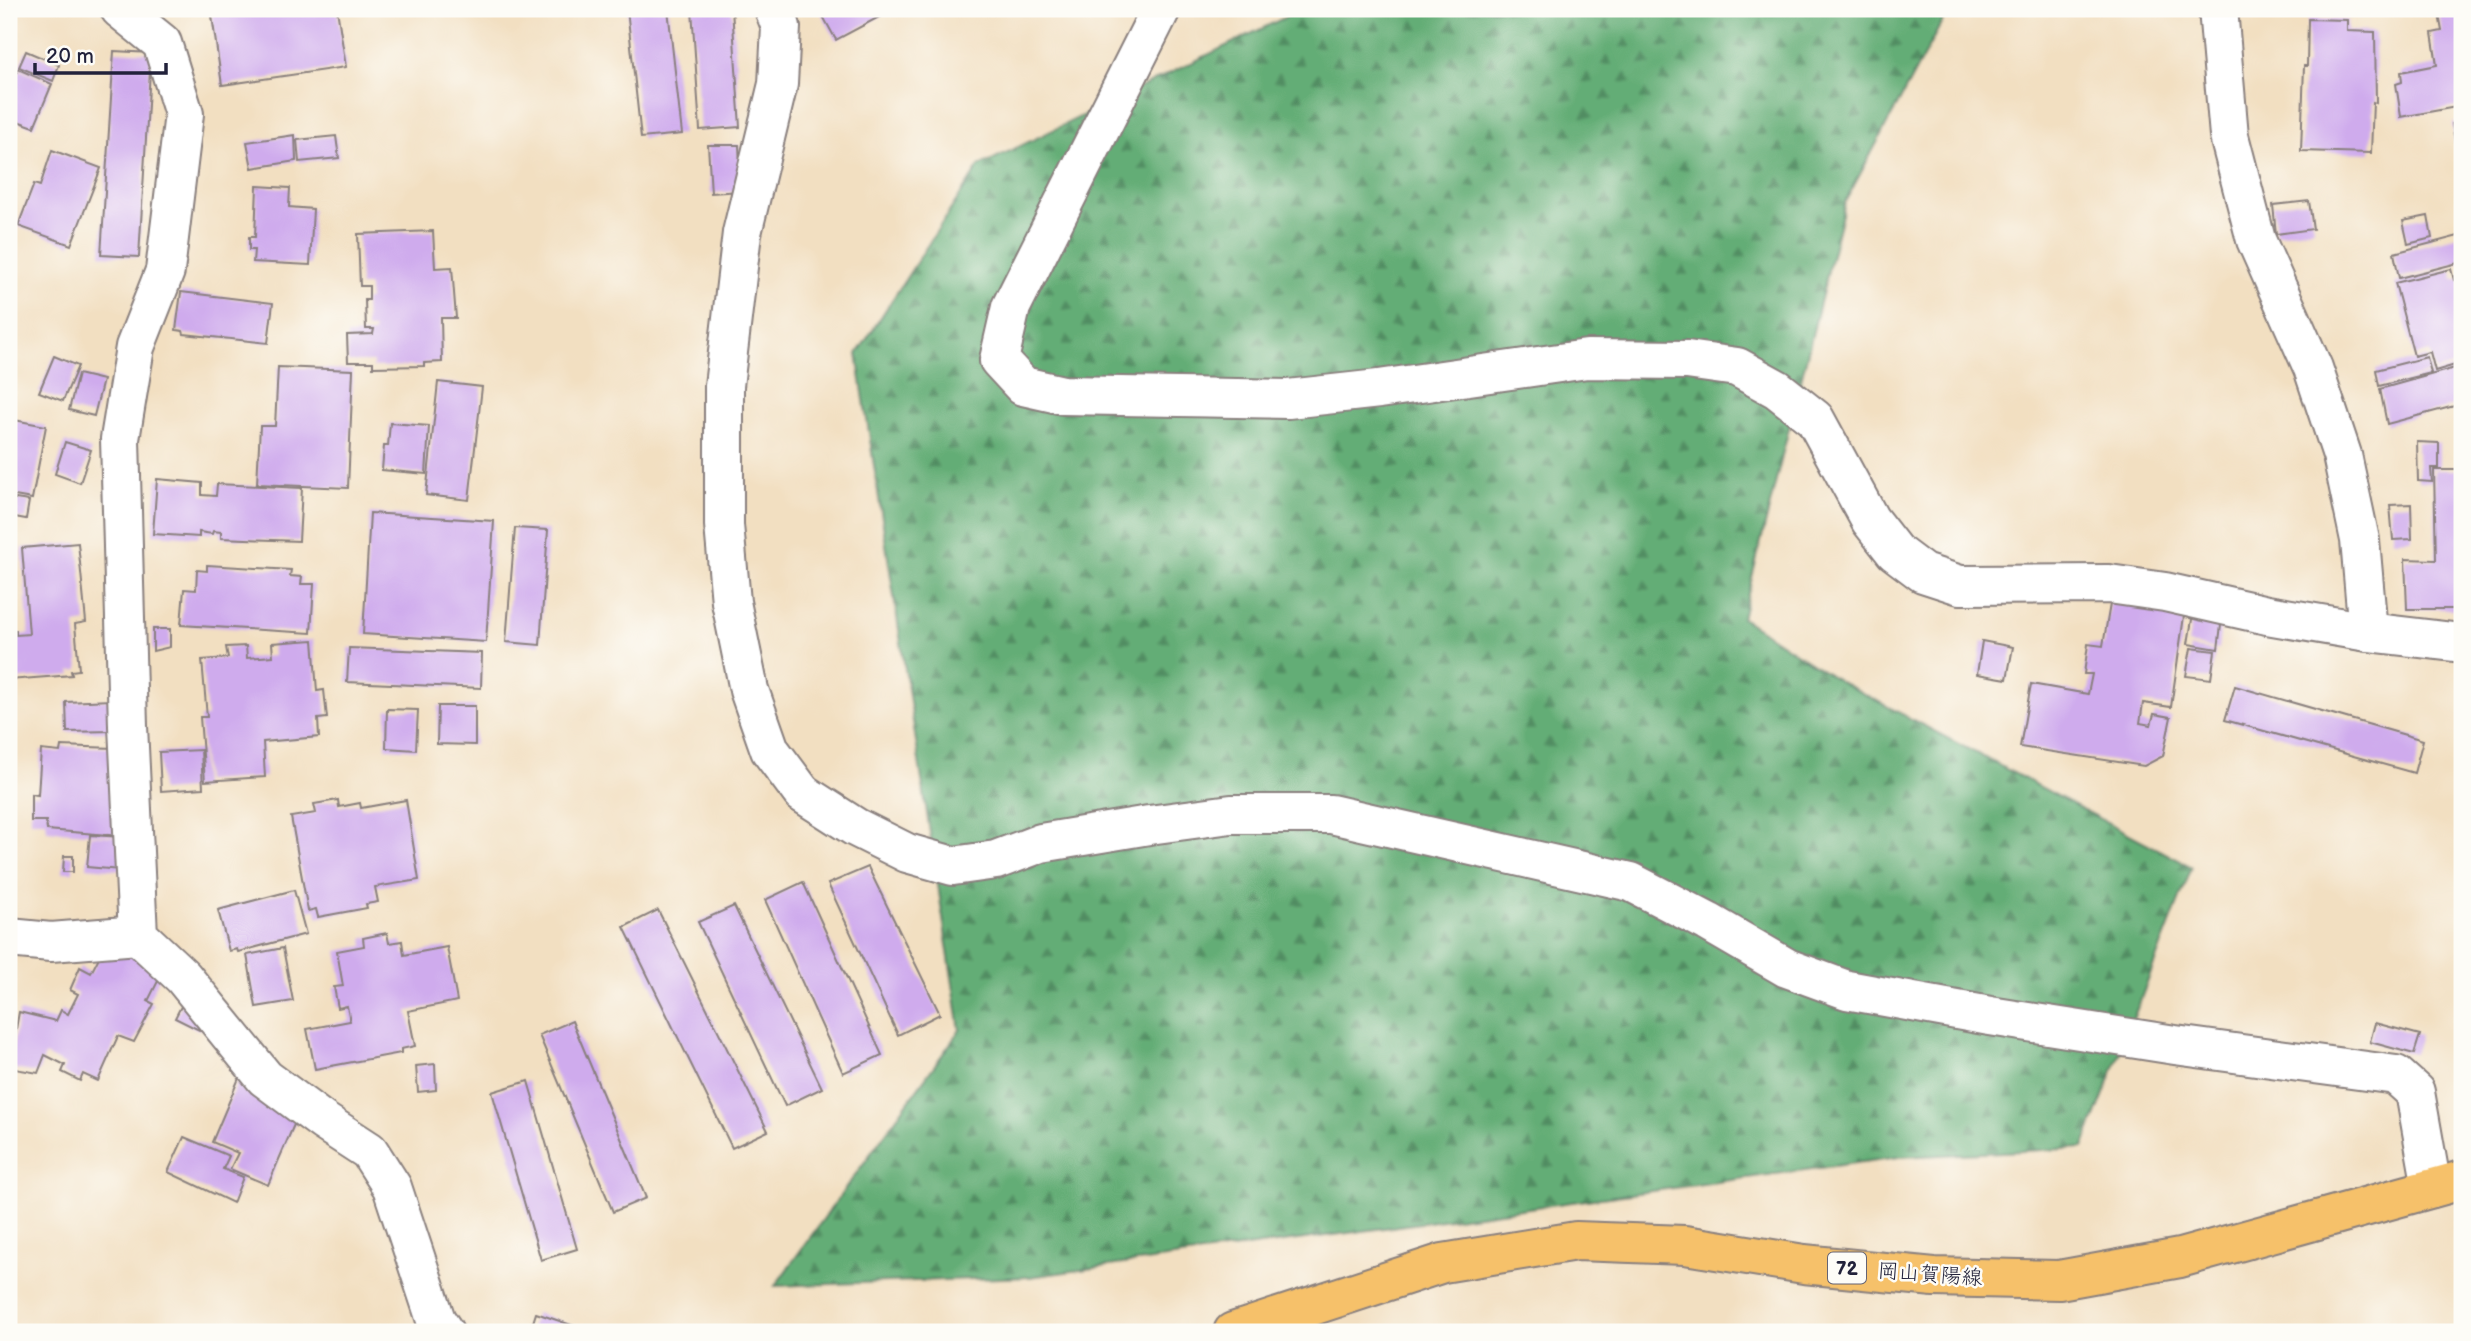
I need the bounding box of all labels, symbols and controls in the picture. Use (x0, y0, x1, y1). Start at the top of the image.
scale bar (35, 32, 166, 76)
text: 20 m (46, 44, 94, 69)
road number: 72 (1828, 1252, 1866, 1284)
street label: 岡山賀陽線 (1877, 1258, 1983, 1291)

